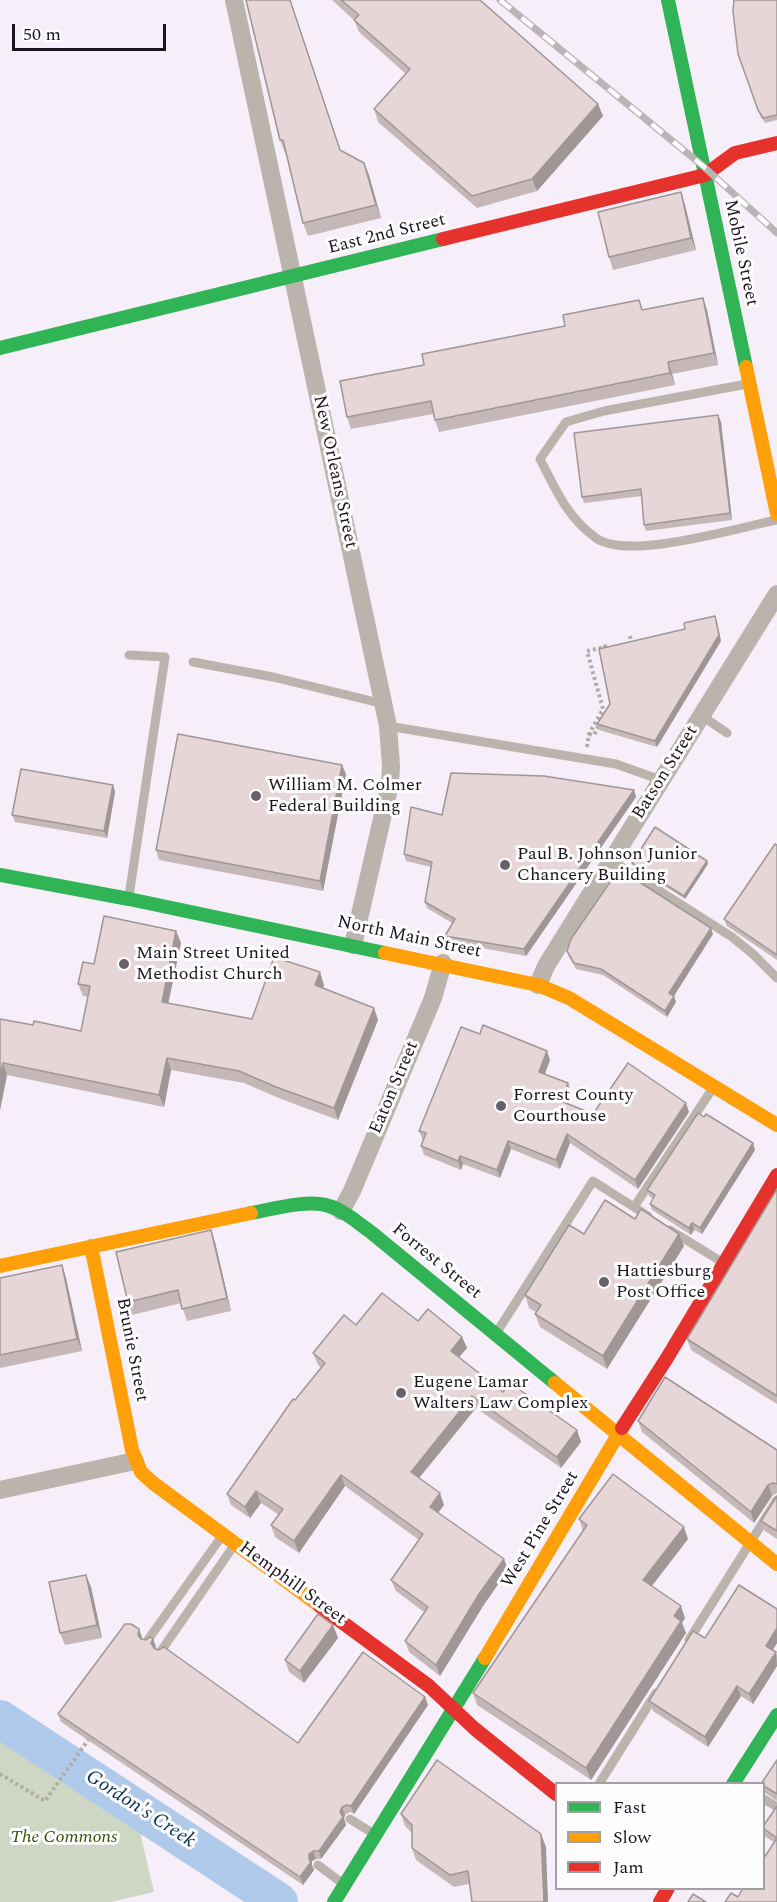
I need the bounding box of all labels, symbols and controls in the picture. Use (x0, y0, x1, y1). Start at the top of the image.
scale bar (15, 12, 170, 50)
text: 50 m (23, 21, 61, 48)
street label: Mobile Street (718, 198, 762, 308)
street label: East 2nd Street (326, 210, 448, 260)
street label: New Orleans Street (307, 394, 361, 550)
street label: Batson Street (629, 722, 703, 824)
place label: William M. Colmer Federal Building (268, 775, 422, 818)
marker: William M. Colmer Federal Building (249, 789, 263, 803)
place label: Paul B. Johnson Junior Chancery Building (517, 844, 697, 886)
marker: Paul B. Johnson Junior Chancery Building (498, 858, 512, 872)
street label: North Main Street (335, 912, 483, 964)
place label: Main Street United Methodist Church (136, 943, 290, 986)
marker: Main Street United Methodist Church (117, 957, 131, 971)
street label: Eaton Street (366, 1038, 424, 1138)
place label: Forrest County Courthouse (513, 1085, 633, 1128)
marker: Forrest County Courthouse (494, 1099, 508, 1113)
street label: Forrest Street (387, 1219, 485, 1305)
place label: Hattiesburg Post Office (616, 1261, 711, 1304)
marker: Hattiesburg Post Office (597, 1275, 611, 1289)
street label: Brunie Street (110, 1296, 152, 1404)
place label: Eugene Lamar Walters Law Complex (413, 1372, 588, 1414)
marker: Eugene Lamar Walters Law Complex (394, 1386, 408, 1400)
street label: West Pine Street (498, 1468, 584, 1592)
street label: Hemphill Street (234, 1538, 350, 1630)
water label: Gordon's Creek (81, 1766, 199, 1854)
legend (555, 1782, 765, 1890)
text: Fast (613, 1794, 646, 1821)
text: Slow (613, 1824, 651, 1851)
park label: The Commons (11, 1827, 117, 1849)
text: Jam (613, 1854, 644, 1881)

